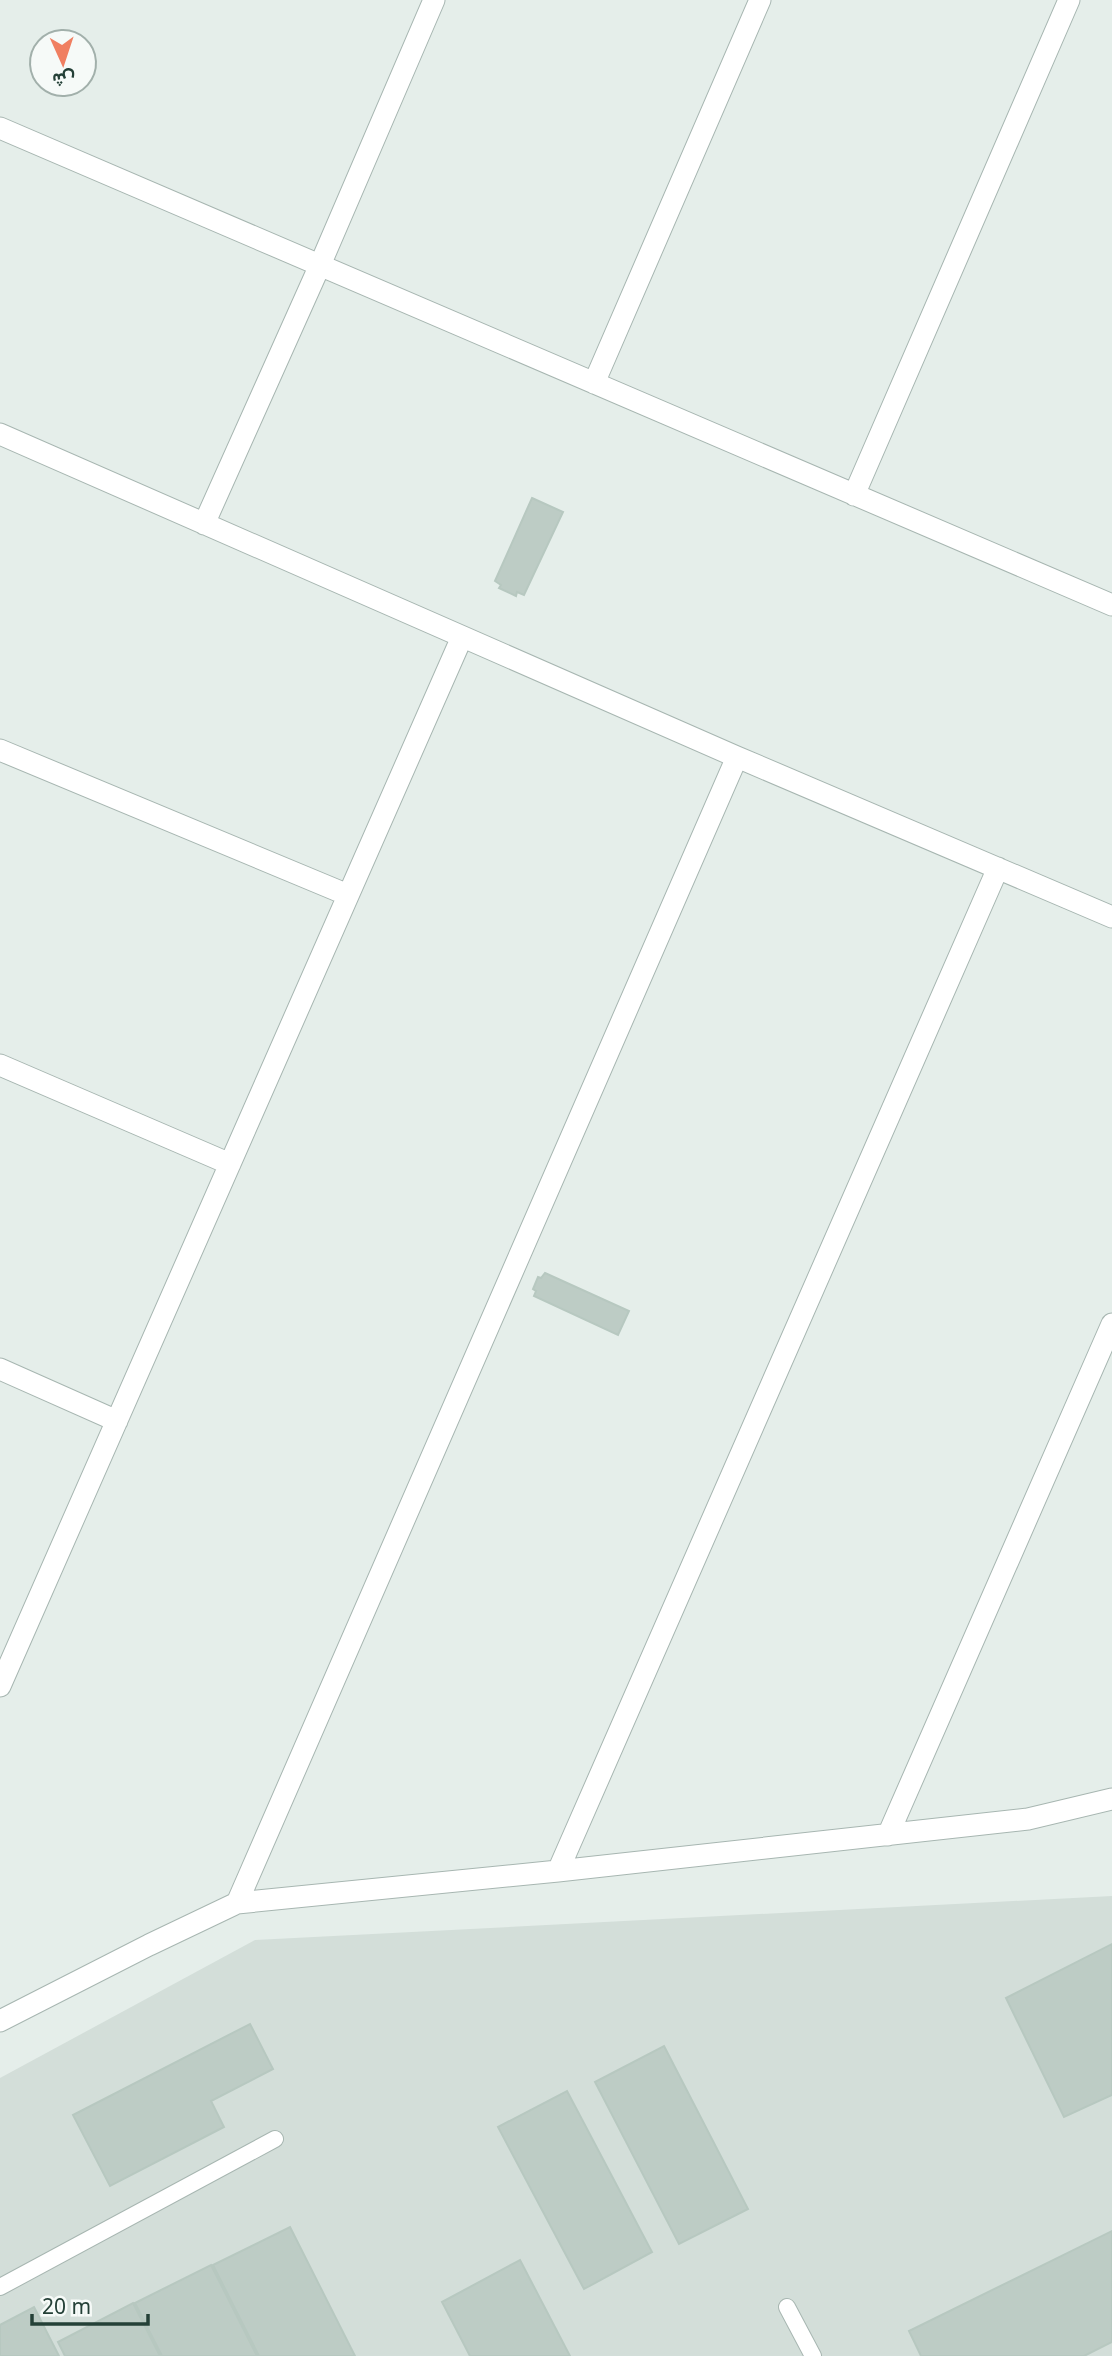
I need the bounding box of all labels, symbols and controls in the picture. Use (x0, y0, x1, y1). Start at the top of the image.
north arrow (28, 28, 98, 98)
text: ش (52, 66, 76, 94)
scale bar (32, 2282, 147, 2326)
text: 20 m (42, 2292, 91, 2320)

